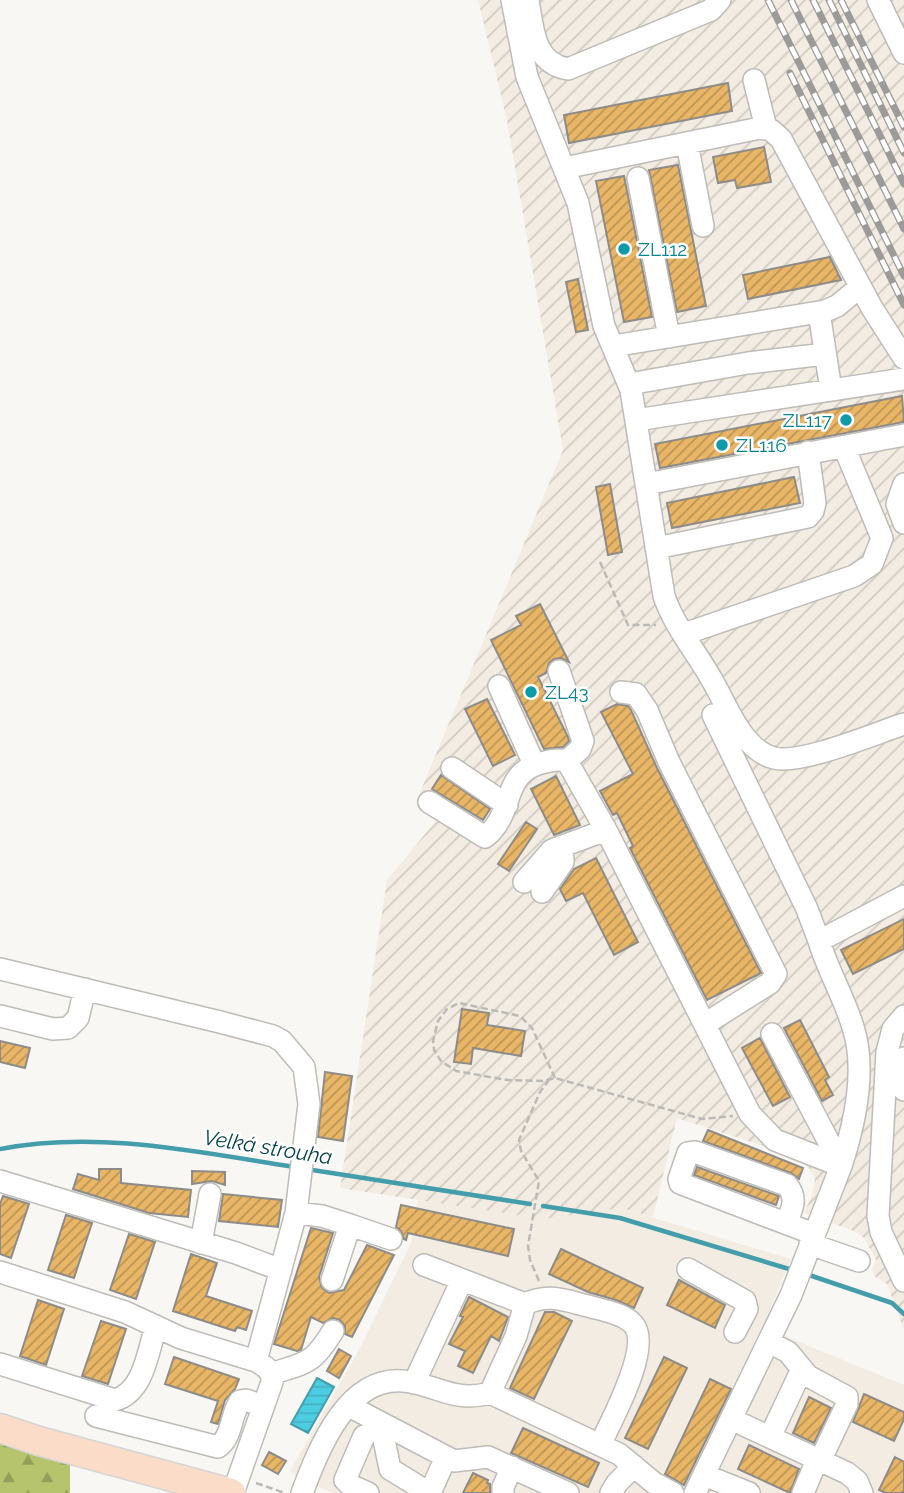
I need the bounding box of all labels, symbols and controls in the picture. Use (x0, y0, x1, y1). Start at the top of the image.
place label: ZL112 (638, 238, 687, 260)
marker: ZL112 (616, 241, 632, 257)
place label: ZL117 (783, 409, 832, 431)
marker: ZL117 (838, 412, 854, 428)
place label: ZL116 (736, 434, 787, 456)
marker: ZL116 (714, 437, 730, 453)
place label: ZL43 (545, 681, 589, 703)
marker: ZL43 (523, 684, 539, 700)
water label: Velká strouha (202, 1124, 334, 1170)

